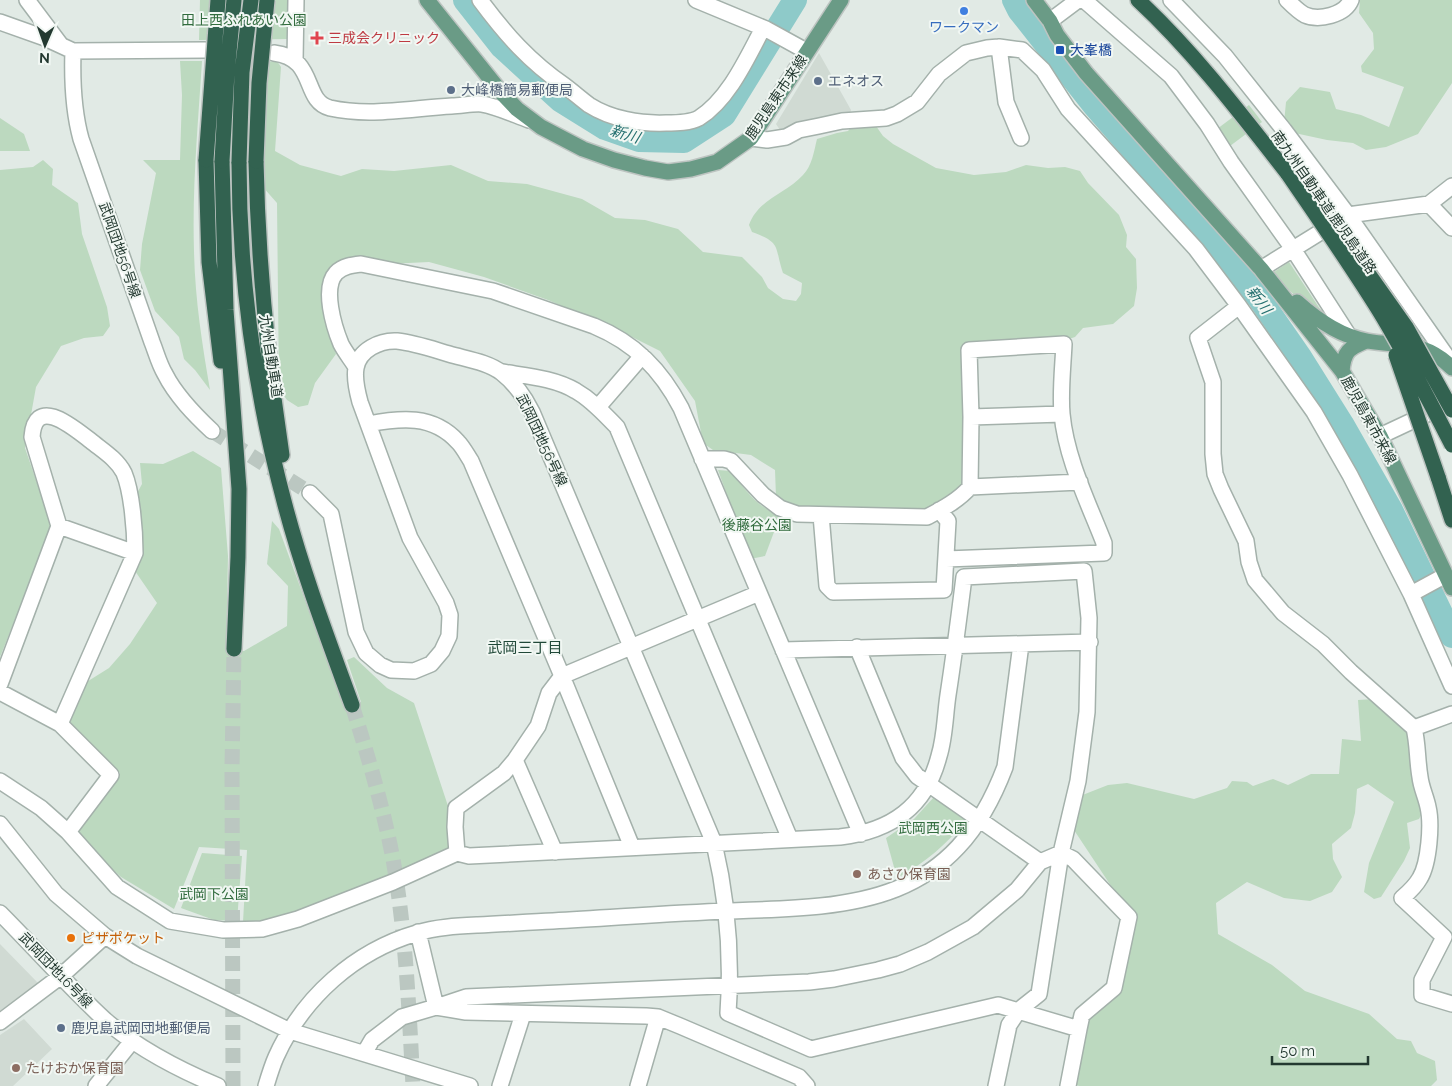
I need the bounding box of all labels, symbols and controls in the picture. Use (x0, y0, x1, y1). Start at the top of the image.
marker: ワークマン (958, 5, 970, 17)
park label: 田上西ふれあい公園 (181, 12, 307, 28)
place label: ワークマン (929, 19, 999, 35)
north arrow (20, 20, 70, 70)
place label: 三成会クリニック (328, 30, 440, 46)
marker: 三成会クリニック (310, 31, 324, 45)
place label: 大峯橋 (1070, 42, 1112, 58)
marker: 大峯橋 (1054, 44, 1066, 56)
text: N (39, 50, 50, 66)
street label: 鹿児島東市来線 (742, 52, 810, 142)
place label: エネオス (828, 73, 884, 89)
marker: エネオス (812, 75, 824, 87)
place label: 大峰橋簡易郵便局 (461, 82, 573, 98)
marker: 大峰橋簡易郵便局 (445, 84, 457, 96)
water label: 新川 (608, 121, 644, 148)
street label: 南九州自動車道;鹿児島道路 (1268, 127, 1380, 277)
street label: 武岡団地56号線 (96, 200, 144, 300)
water label: 新川 (1243, 283, 1276, 319)
street label: 九州自動車道 (257, 313, 285, 399)
street label: 鹿児島東市来線 (1338, 373, 1400, 467)
street label: 武岡団地56号線 (514, 391, 570, 489)
park label: 後藤谷公園 (722, 517, 792, 533)
district label: 武岡三丁目 (487, 639, 563, 657)
park label: 武岡西公園 (898, 820, 968, 836)
place label: あさひ保育園 (867, 866, 951, 882)
marker: あさひ保育園 (851, 868, 863, 880)
park label: 武岡下公園 (179, 886, 249, 902)
street label: 武岡団地16号線 (16, 929, 96, 1011)
place label: ピザポケット (81, 930, 165, 946)
marker: ピザポケット (65, 932, 77, 944)
place label: 鹿児島武岡団地郵便局 (71, 1020, 211, 1036)
marker: 鹿児島武岡団地郵便局 (55, 1022, 67, 1034)
scale bar (1272, 1034, 1368, 1066)
text: 50 m (1280, 1042, 1315, 1060)
place label: たけおか保育園 (26, 1060, 124, 1076)
marker: たけおか保育園 (10, 1062, 22, 1074)

